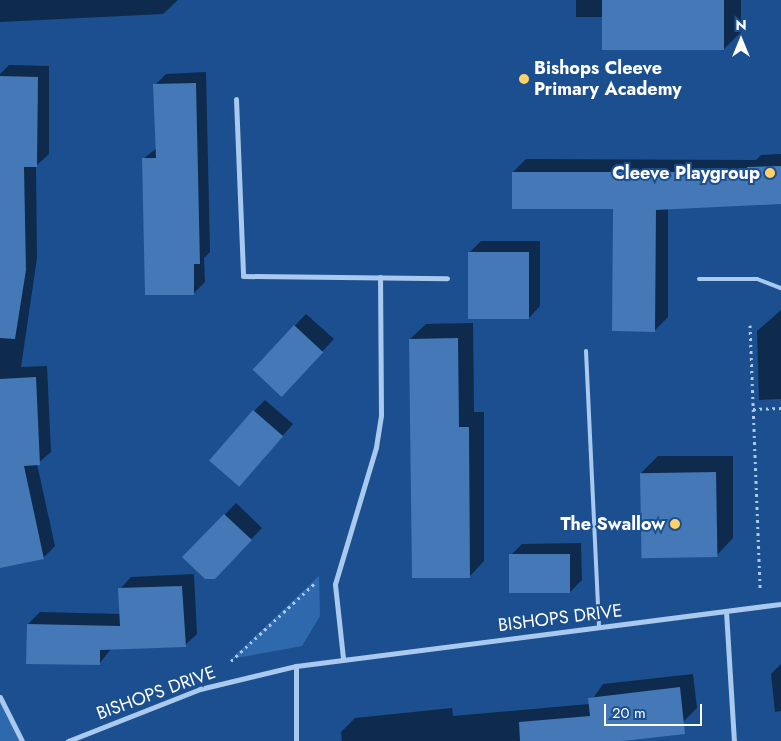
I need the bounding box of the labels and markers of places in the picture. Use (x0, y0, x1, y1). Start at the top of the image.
place label: Bishops Cleeve Primary Academy (534, 58, 682, 100)
marker: Bishops Cleeve Primary Academy (518, 73, 530, 85)
place label: Cleeve Playgroup (612, 162, 760, 184)
marker: Cleeve Playgroup (764, 167, 776, 179)
place label: The Swallow (561, 513, 665, 535)
marker: The Swallow (669, 518, 681, 530)

